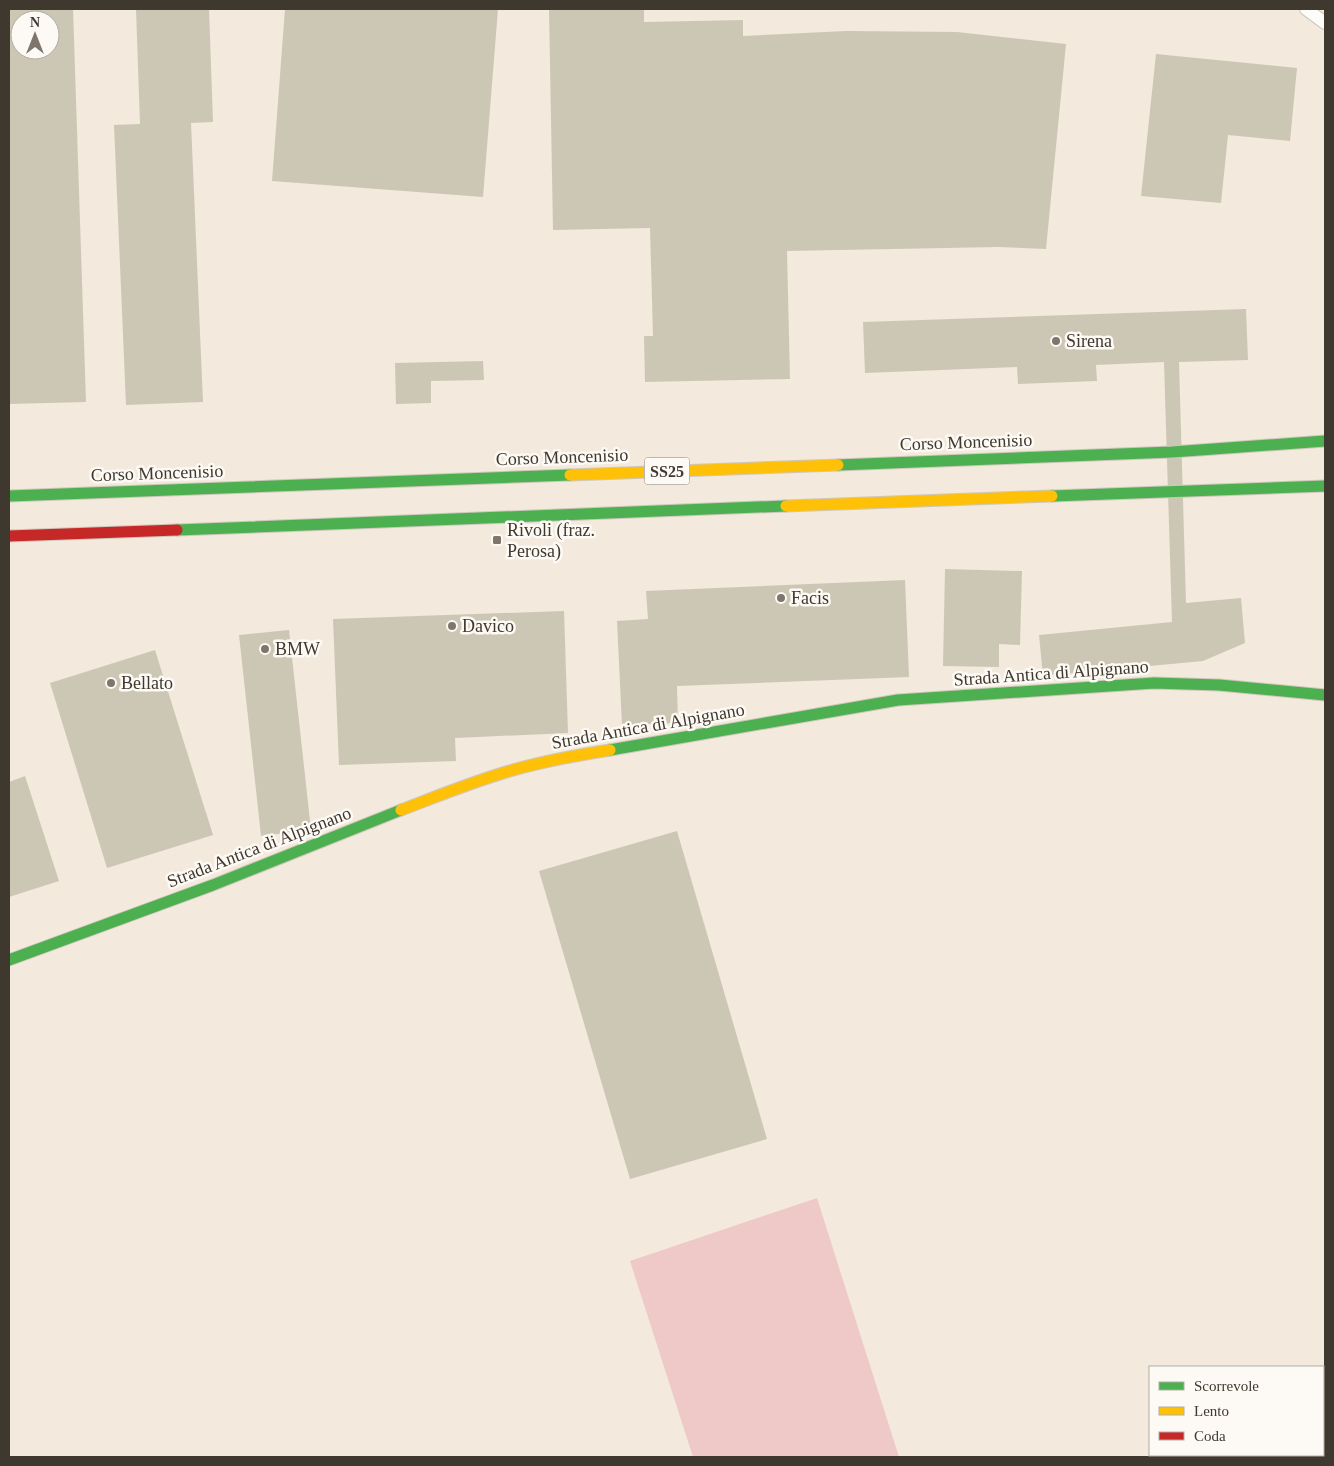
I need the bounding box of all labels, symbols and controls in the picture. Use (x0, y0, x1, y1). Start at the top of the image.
north arrow (10, 10, 60, 60)
text: N (30, 15, 40, 30)
place label: Sirena (1066, 331, 1112, 351)
marker: Sirena (1050, 335, 1062, 347)
street label: Corso Moncenisio (899, 430, 1033, 454)
street label: Corso Moncenisio (495, 445, 629, 469)
road number: SS25 (644, 458, 690, 484)
street label: Corso Moncenisio (90, 461, 224, 485)
place label: Rivoli (fraz. Perosa) (507, 520, 595, 562)
marker: Rivoli (fraz. Perosa) (491, 534, 503, 546)
place label: Facis (791, 588, 829, 608)
marker: Facis (775, 592, 787, 604)
place label: Davico (462, 616, 514, 636)
marker: Davico (446, 620, 458, 632)
place label: BMW (275, 639, 320, 659)
marker: BMW (259, 643, 271, 655)
street label: Strada Antica di Alpignano (953, 656, 1149, 690)
place label: Bellato (121, 673, 173, 693)
marker: Bellato (105, 677, 117, 689)
street label: Strada Antica di Alpignano (550, 699, 746, 753)
street label: Strada Antica di Alpignano (164, 803, 354, 891)
legend (1149, 1366, 1324, 1456)
text: Scorrevole (1194, 1378, 1259, 1394)
text: Lento (1194, 1403, 1229, 1419)
text: Coda (1194, 1428, 1226, 1444)

